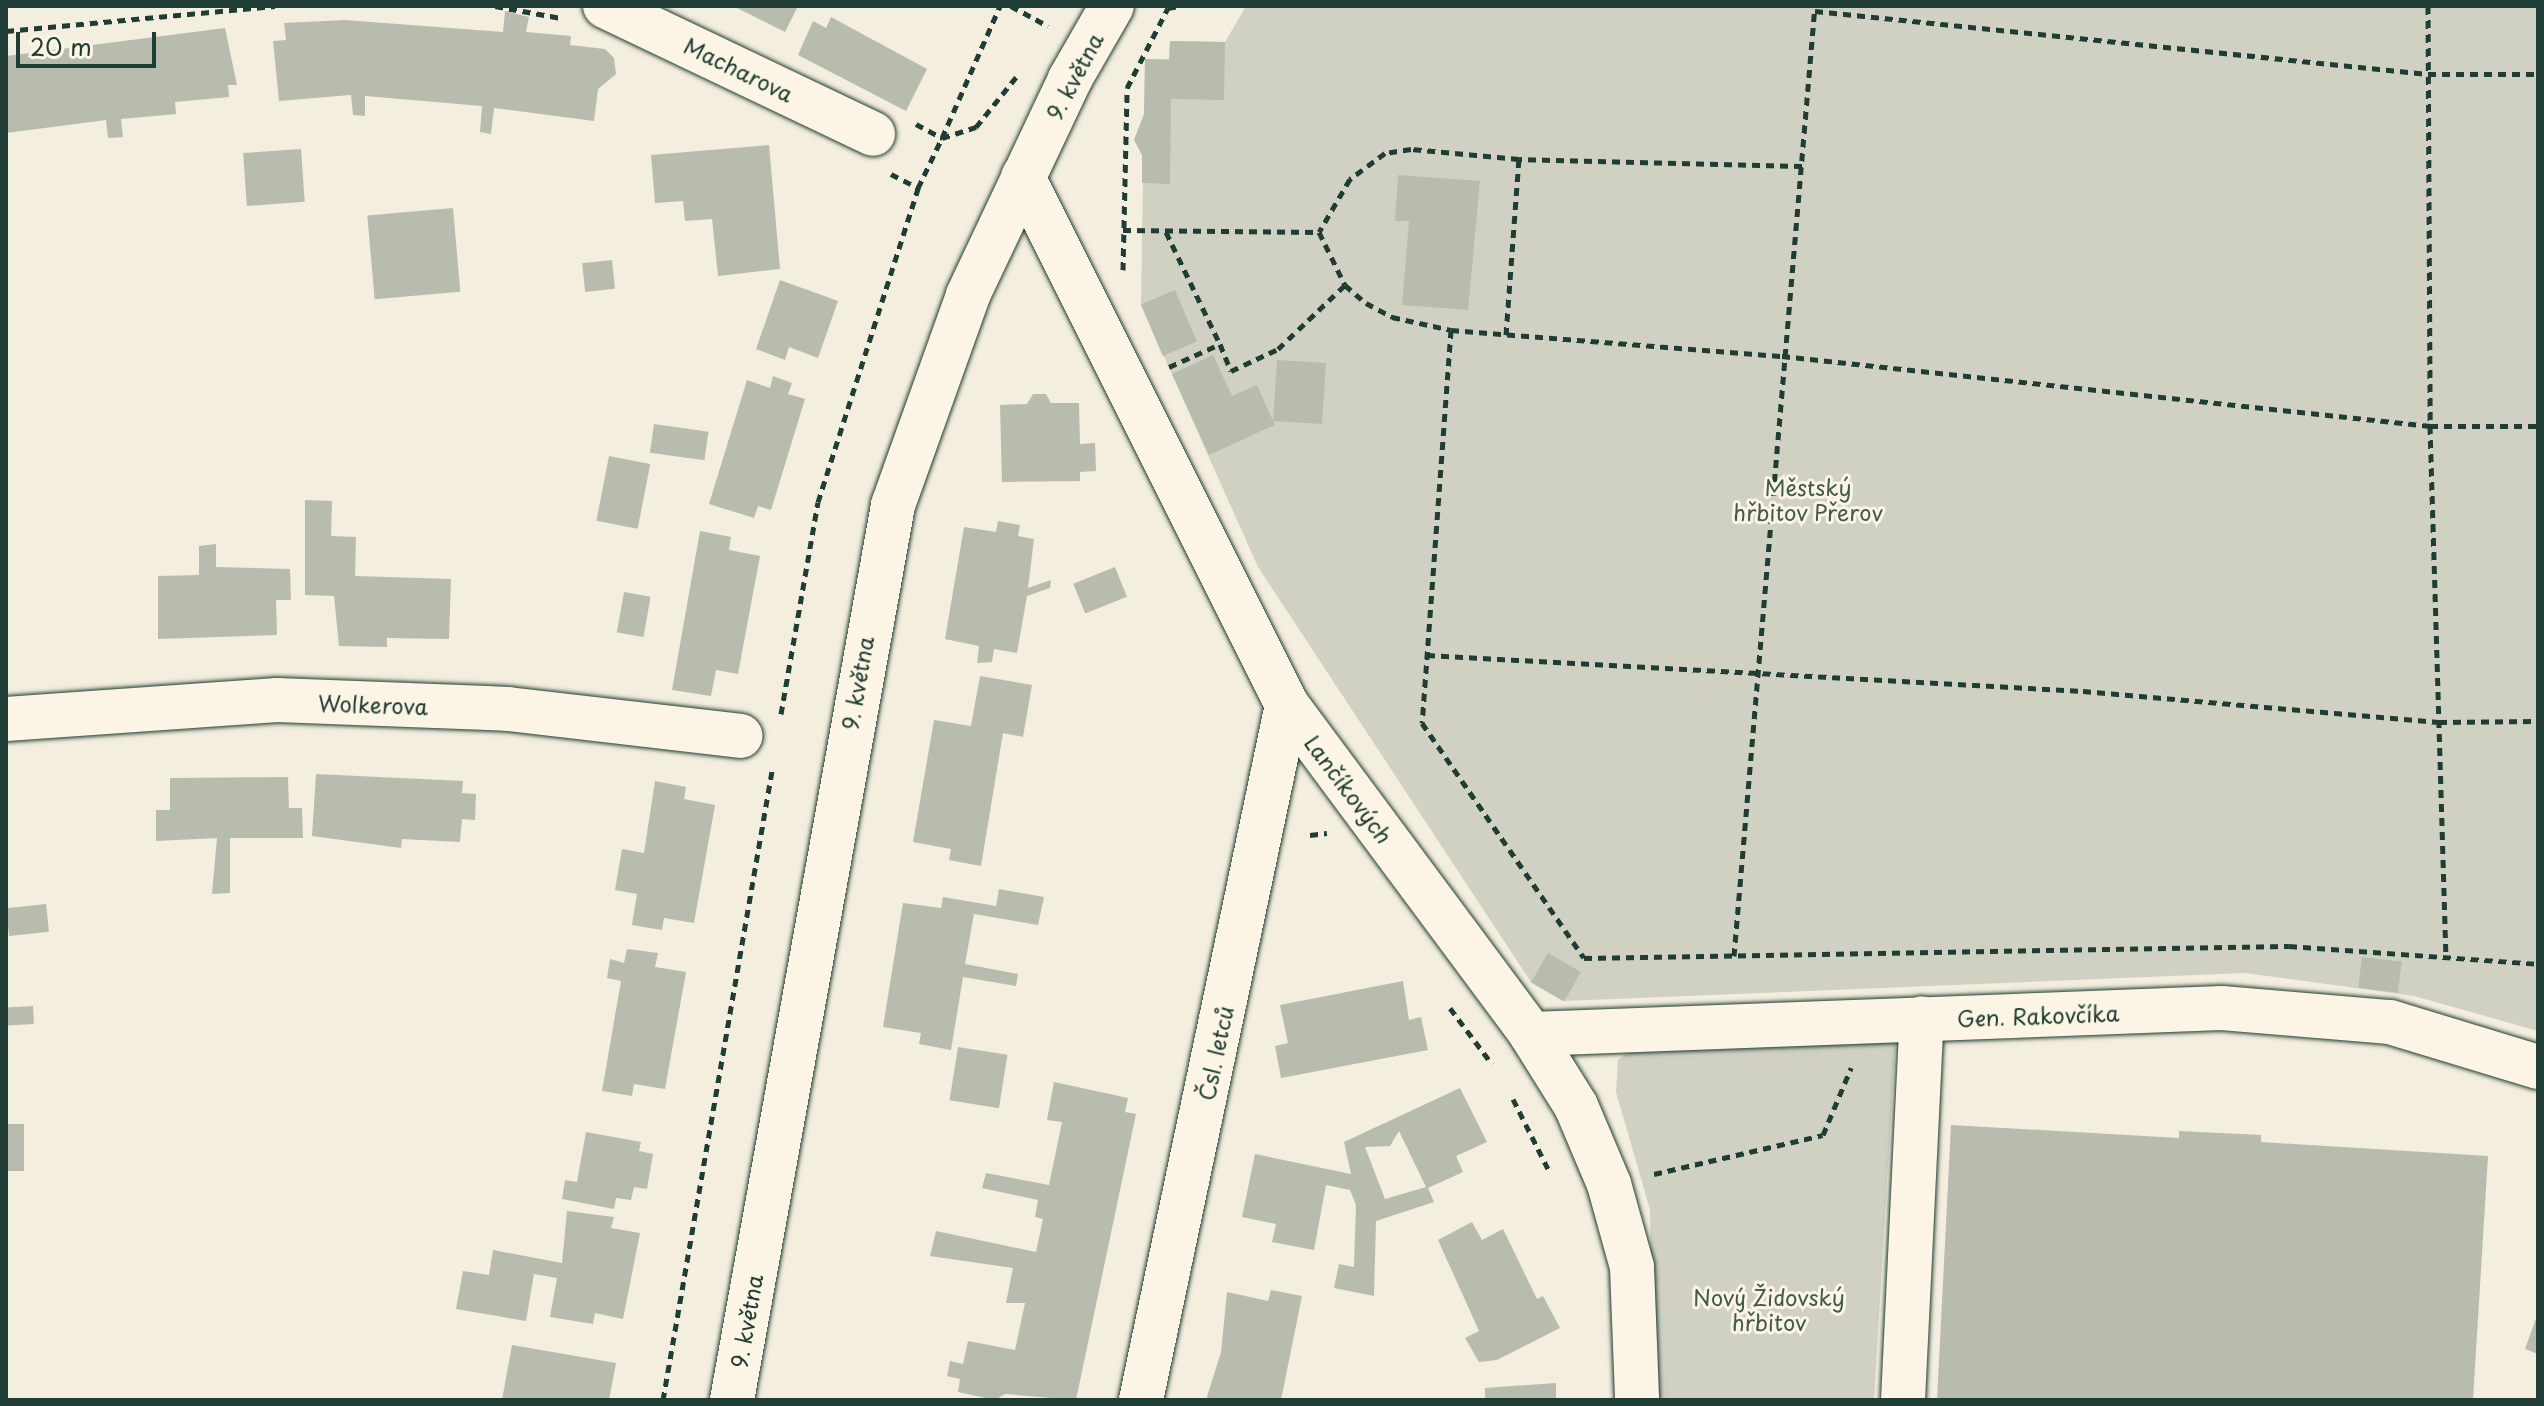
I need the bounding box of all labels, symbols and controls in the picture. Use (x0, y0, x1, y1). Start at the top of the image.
scale bar (20, 16, 160, 66)
text: 20 m (30, 28, 92, 64)
street label: 9. května (1040, 28, 1108, 124)
street label: Macharova (680, 31, 798, 107)
park label: Městský hřbitov Přerov (1732, 473, 1884, 524)
street label: 9. května (836, 634, 878, 732)
street label: Wolkerova (318, 689, 428, 719)
street label: Lančíkových (1300, 730, 1398, 848)
street label: Gen. Rakovčíka (1956, 999, 2120, 1031)
street label: Čsl. letců (1192, 1003, 1238, 1103)
street label: 9. května (725, 1272, 767, 1370)
park label: Nový Židovský hřbitov (1692, 1283, 1846, 1334)

